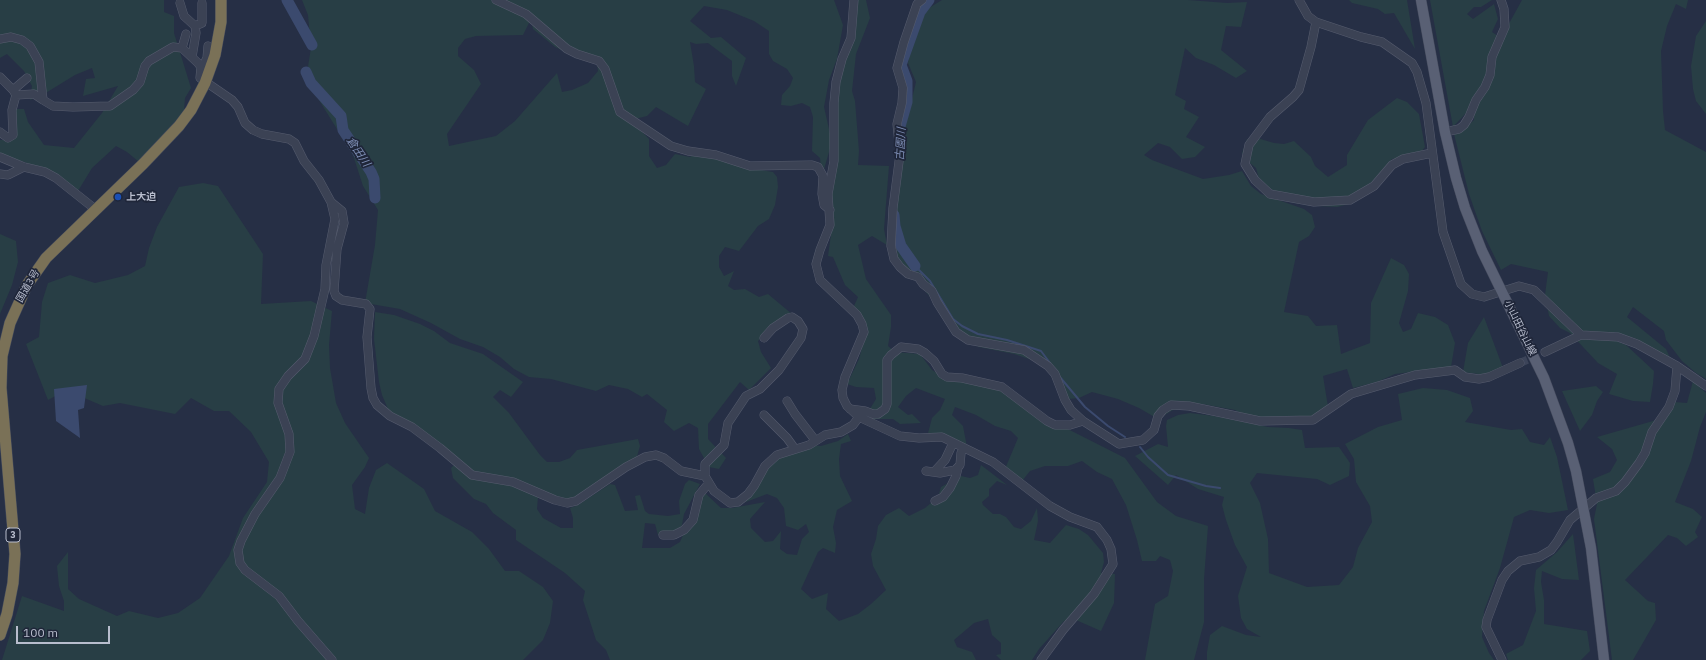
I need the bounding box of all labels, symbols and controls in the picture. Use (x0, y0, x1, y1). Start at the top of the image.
water label: 古園川 (894, 127, 908, 161)
water label: 倉田川 (343, 135, 373, 169)
place label: 上大迫 (126, 191, 156, 203)
marker: 上大迫 (113, 192, 123, 202)
street label: 国道3号 (14, 267, 42, 305)
street label: 小山田谷山線 (1501, 298, 1539, 358)
road number: 3 (6, 528, 20, 542)
scale bar (18, 618, 112, 644)
text: 100 m (23, 625, 58, 640)

